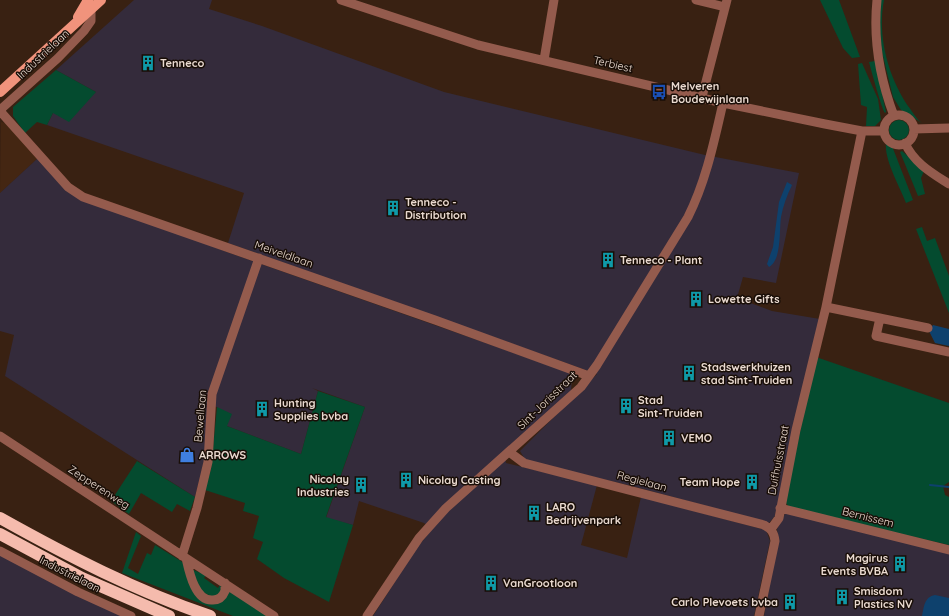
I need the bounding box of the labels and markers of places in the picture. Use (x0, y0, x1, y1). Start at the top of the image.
building icon: Tenneco (139, 54, 157, 72)
place label: Tenneco (160, 56, 204, 70)
place label: Melveren Boudewijnlaan (671, 79, 749, 106)
bus stop icon: Melveren Boudewijnlaan (650, 83, 668, 101)
place label: Tenneco - Distribution (405, 195, 467, 222)
building icon: Tenneco - Distribution (384, 199, 402, 217)
building icon: Tenneco - Plant (599, 251, 617, 269)
place label: Tenneco - Plant (620, 253, 702, 267)
building icon: Lowette Gifts (687, 290, 705, 308)
place label: Lowette Gifts (708, 292, 780, 306)
place label: Stadswerkhuizen stad Sint-Truiden (701, 360, 792, 387)
building icon: Stadswerkhuizen stad Sint-Truiden (680, 364, 698, 382)
place label: Stad Sint-Truiden (638, 393, 703, 420)
place label: Hunting Supplies bvba (274, 396, 348, 423)
building icon: Stad Sint-Truiden (617, 397, 635, 415)
building icon: Hunting Supplies bvba (253, 400, 271, 418)
building icon: VEMO (660, 429, 678, 447)
place label: VEMO (681, 431, 712, 445)
shop icon: ARROWS (178, 446, 196, 464)
place label: ARROWS (199, 448, 247, 462)
building icon: Nicolay Casting (397, 471, 415, 489)
place label: Nicolay Industries (297, 472, 349, 499)
place label: Nicolay Casting (418, 473, 500, 487)
building icon: Team Hope (743, 473, 761, 491)
place label: Team Hope (680, 475, 741, 489)
building icon: Nicolay Industries (352, 476, 370, 494)
place label: LARO Bedrijvenpark (546, 500, 621, 527)
building icon: LARO Bedrijvenpark (525, 504, 543, 522)
place label: Magirus Events BVBA (821, 551, 888, 578)
building icon: Magirus Events BVBA (891, 555, 909, 573)
building icon: VanGrootloon (482, 574, 500, 592)
place label: VanGrootloon (503, 576, 577, 590)
place label: Smisdom Plastics NV (854, 584, 913, 611)
building icon: Smisdom Plastics NV (833, 588, 851, 606)
building icon: Carlo Plevoets bvba (781, 593, 799, 611)
place label: Carlo Plevoets bvba (671, 595, 778, 609)

